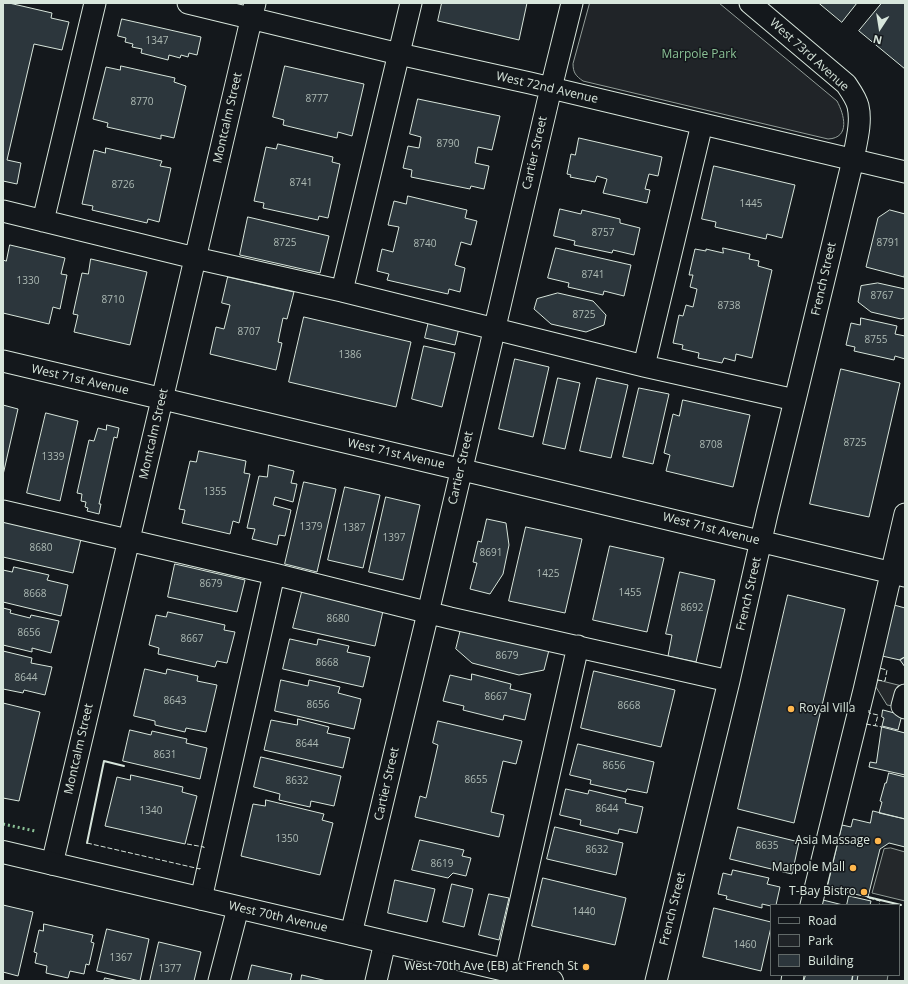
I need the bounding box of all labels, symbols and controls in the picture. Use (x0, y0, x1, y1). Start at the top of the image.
north arrow (860, 8, 900, 48)
street label: West 73rd Avenue (766, 16, 852, 94)
text: N (871, 32, 883, 48)
house number: 1347 (146, 35, 168, 47)
park label: Marpole Park (662, 48, 736, 62)
street label: West 72nd Avenue (495, 69, 599, 107)
street label: Montcalm Street (211, 71, 245, 165)
house number: 8777 (306, 93, 328, 105)
house number: 8770 (131, 96, 153, 108)
street label: Cartier Street (520, 115, 550, 191)
house number: 8790 (437, 138, 459, 150)
house number: 8741 (290, 177, 312, 189)
house number: 8726 (112, 179, 134, 191)
house number: 1445 (740, 198, 762, 210)
house number: 8757 (592, 227, 614, 239)
house number: 8725 (274, 237, 296, 249)
house number: 8791 (877, 237, 899, 249)
house number: 8740 (414, 238, 436, 250)
street label: French Street (809, 241, 839, 317)
house number: 8741 (582, 269, 604, 281)
house number: 1330 (17, 275, 39, 287)
house number: 8767 (871, 290, 893, 302)
house number: 8710 (102, 294, 124, 306)
house number: 8738 (718, 300, 740, 312)
house number: 8725 (573, 309, 595, 321)
house number: 8707 (238, 326, 260, 338)
house number: 8755 (865, 334, 887, 346)
house number: 1386 (339, 349, 361, 361)
street label: West 71st Avenue (30, 362, 130, 398)
street label: Montcalm Street (137, 387, 171, 481)
street label: Cartier Street (446, 430, 476, 506)
street label: West 71st Avenue (346, 436, 446, 472)
house number: 8725 (844, 437, 866, 449)
house number: 8708 (700, 439, 722, 451)
house number: 1339 (42, 451, 64, 463)
house number: 1355 (204, 486, 226, 498)
street label: West 71st Avenue (661, 510, 761, 548)
house number: 1379 (300, 521, 322, 533)
house number: 1387 (343, 522, 365, 534)
house number: 1397 (383, 532, 405, 544)
house number: 8680 (30, 542, 52, 554)
house number: 8691 (480, 547, 502, 559)
street label: French Street (734, 556, 764, 632)
house number: 1425 (537, 568, 559, 580)
house number: 8679 (200, 578, 222, 590)
house number: 1455 (619, 587, 641, 599)
house number: 8668 (24, 588, 46, 600)
house number: 8692 (681, 602, 703, 614)
house number: 8680 (327, 613, 349, 625)
house number: 8656 (18, 627, 40, 639)
house number: 8667 (181, 633, 203, 645)
house number: 8679 (496, 650, 518, 662)
house number: 8668 (316, 657, 338, 669)
house number: 8644 (15, 672, 37, 684)
house number: 8667 (485, 691, 507, 703)
house number: 8643 (164, 695, 186, 707)
house number: 8656 (307, 699, 329, 711)
house number: 8668 (618, 700, 640, 712)
street label: Montcalm Street (62, 702, 96, 796)
place label: Royal Villa (799, 702, 855, 716)
marker: Royal Villa (786, 704, 796, 714)
house number: 8644 (296, 738, 318, 750)
street label: Cartier Street (372, 746, 402, 822)
house number: 8631 (154, 749, 176, 761)
house number: 8656 (603, 760, 625, 772)
house number: 8655 (465, 774, 487, 786)
house number: 8632 (286, 775, 308, 787)
house number: 8644 (596, 803, 618, 815)
house number: 1340 (140, 805, 162, 817)
house number: 1350 (276, 833, 298, 845)
place label: Asia Massage (795, 834, 870, 848)
marker: Asia Massage (873, 836, 883, 846)
house number: 8635 (756, 840, 778, 852)
house number: 8632 (586, 844, 608, 856)
house number: 8619 (431, 858, 453, 870)
place label: Marpole Mall (772, 861, 845, 875)
marker: Marpole Mall (848, 863, 858, 873)
street label: French Street (657, 871, 689, 947)
place label: T-Bay Bistro (789, 885, 856, 899)
marker: T-Bay Bistro (859, 887, 869, 897)
street label: West 70th Avenue (227, 899, 329, 935)
legend (770, 904, 900, 976)
house number: 1440 (573, 906, 595, 918)
text: Road (808, 912, 837, 929)
text: Park (808, 932, 833, 949)
house number: 1460 (734, 939, 756, 951)
house number: 1367 (110, 952, 132, 964)
text: Building (808, 952, 853, 969)
place label: West 70th Ave (EB) at French St (404, 960, 578, 974)
marker: West 70th Ave (EB) at French St (581, 962, 591, 972)
house number: 1377 (159, 963, 181, 975)

